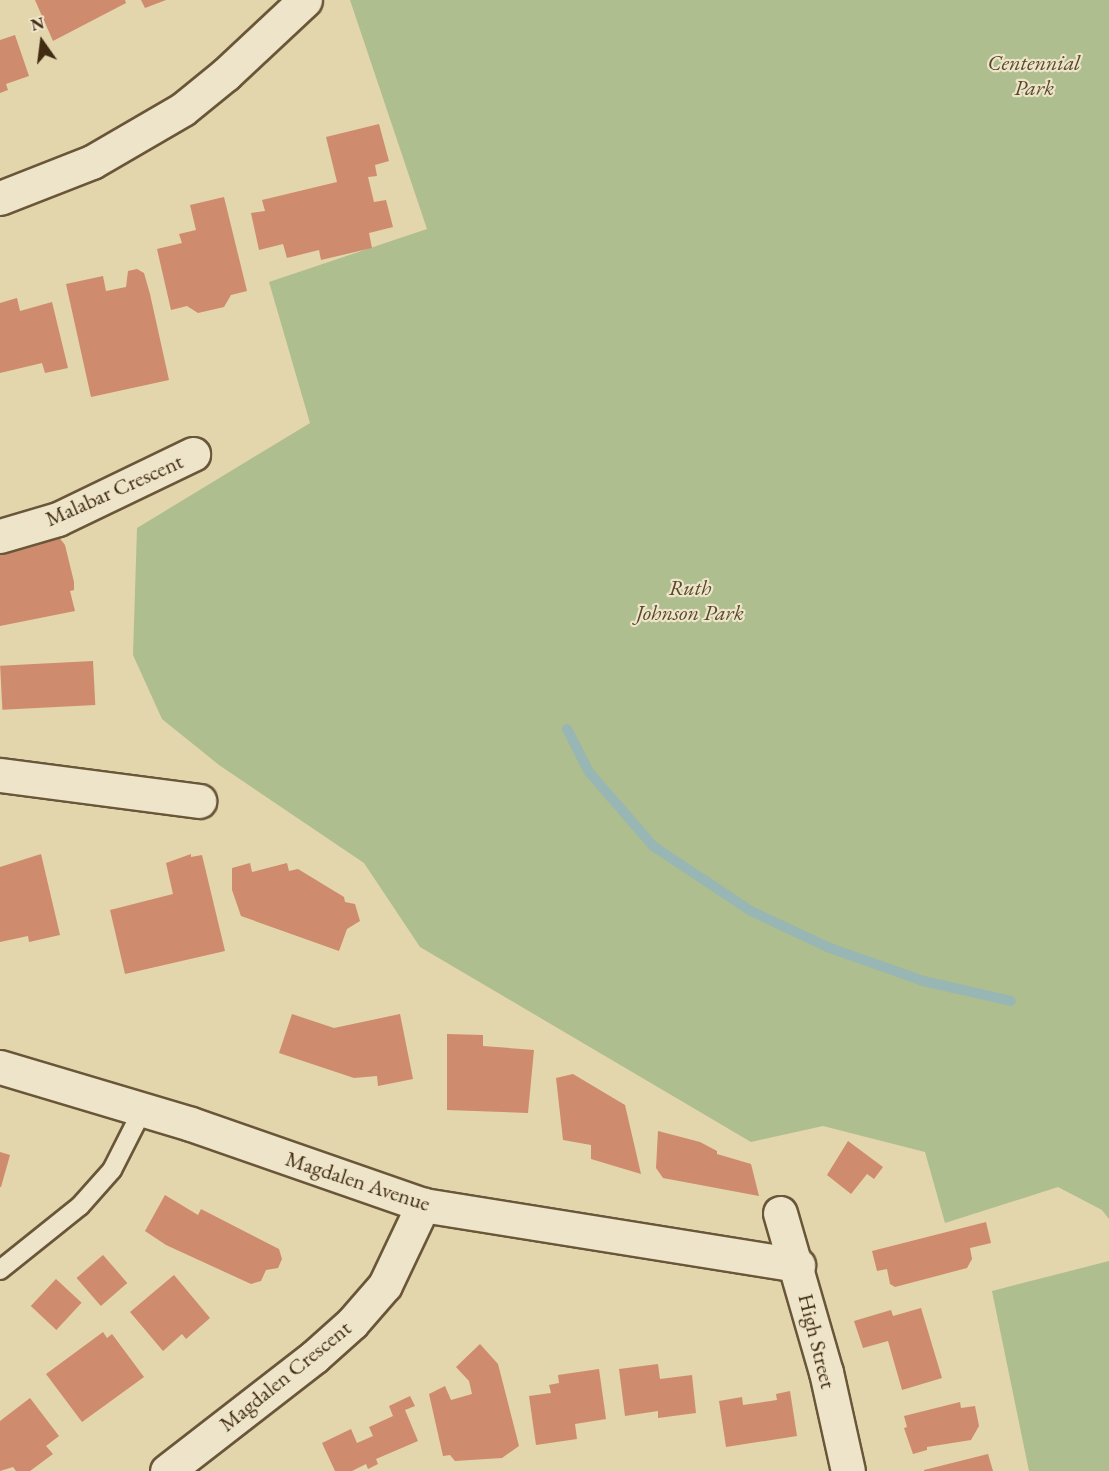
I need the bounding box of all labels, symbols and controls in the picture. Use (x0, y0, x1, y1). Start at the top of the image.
north arrow (12, 12, 72, 72)
text: N (29, 12, 46, 36)
park label: Centennial Park (988, 49, 1080, 100)
street label: Malabar Crescent (41, 448, 187, 532)
park label: Ruth Johnson Park (636, 574, 744, 626)
street label: Magdalen Avenue (282, 1145, 434, 1217)
street label: High Street (792, 1291, 842, 1391)
street label: Magdalen Crescent (214, 1315, 356, 1437)

